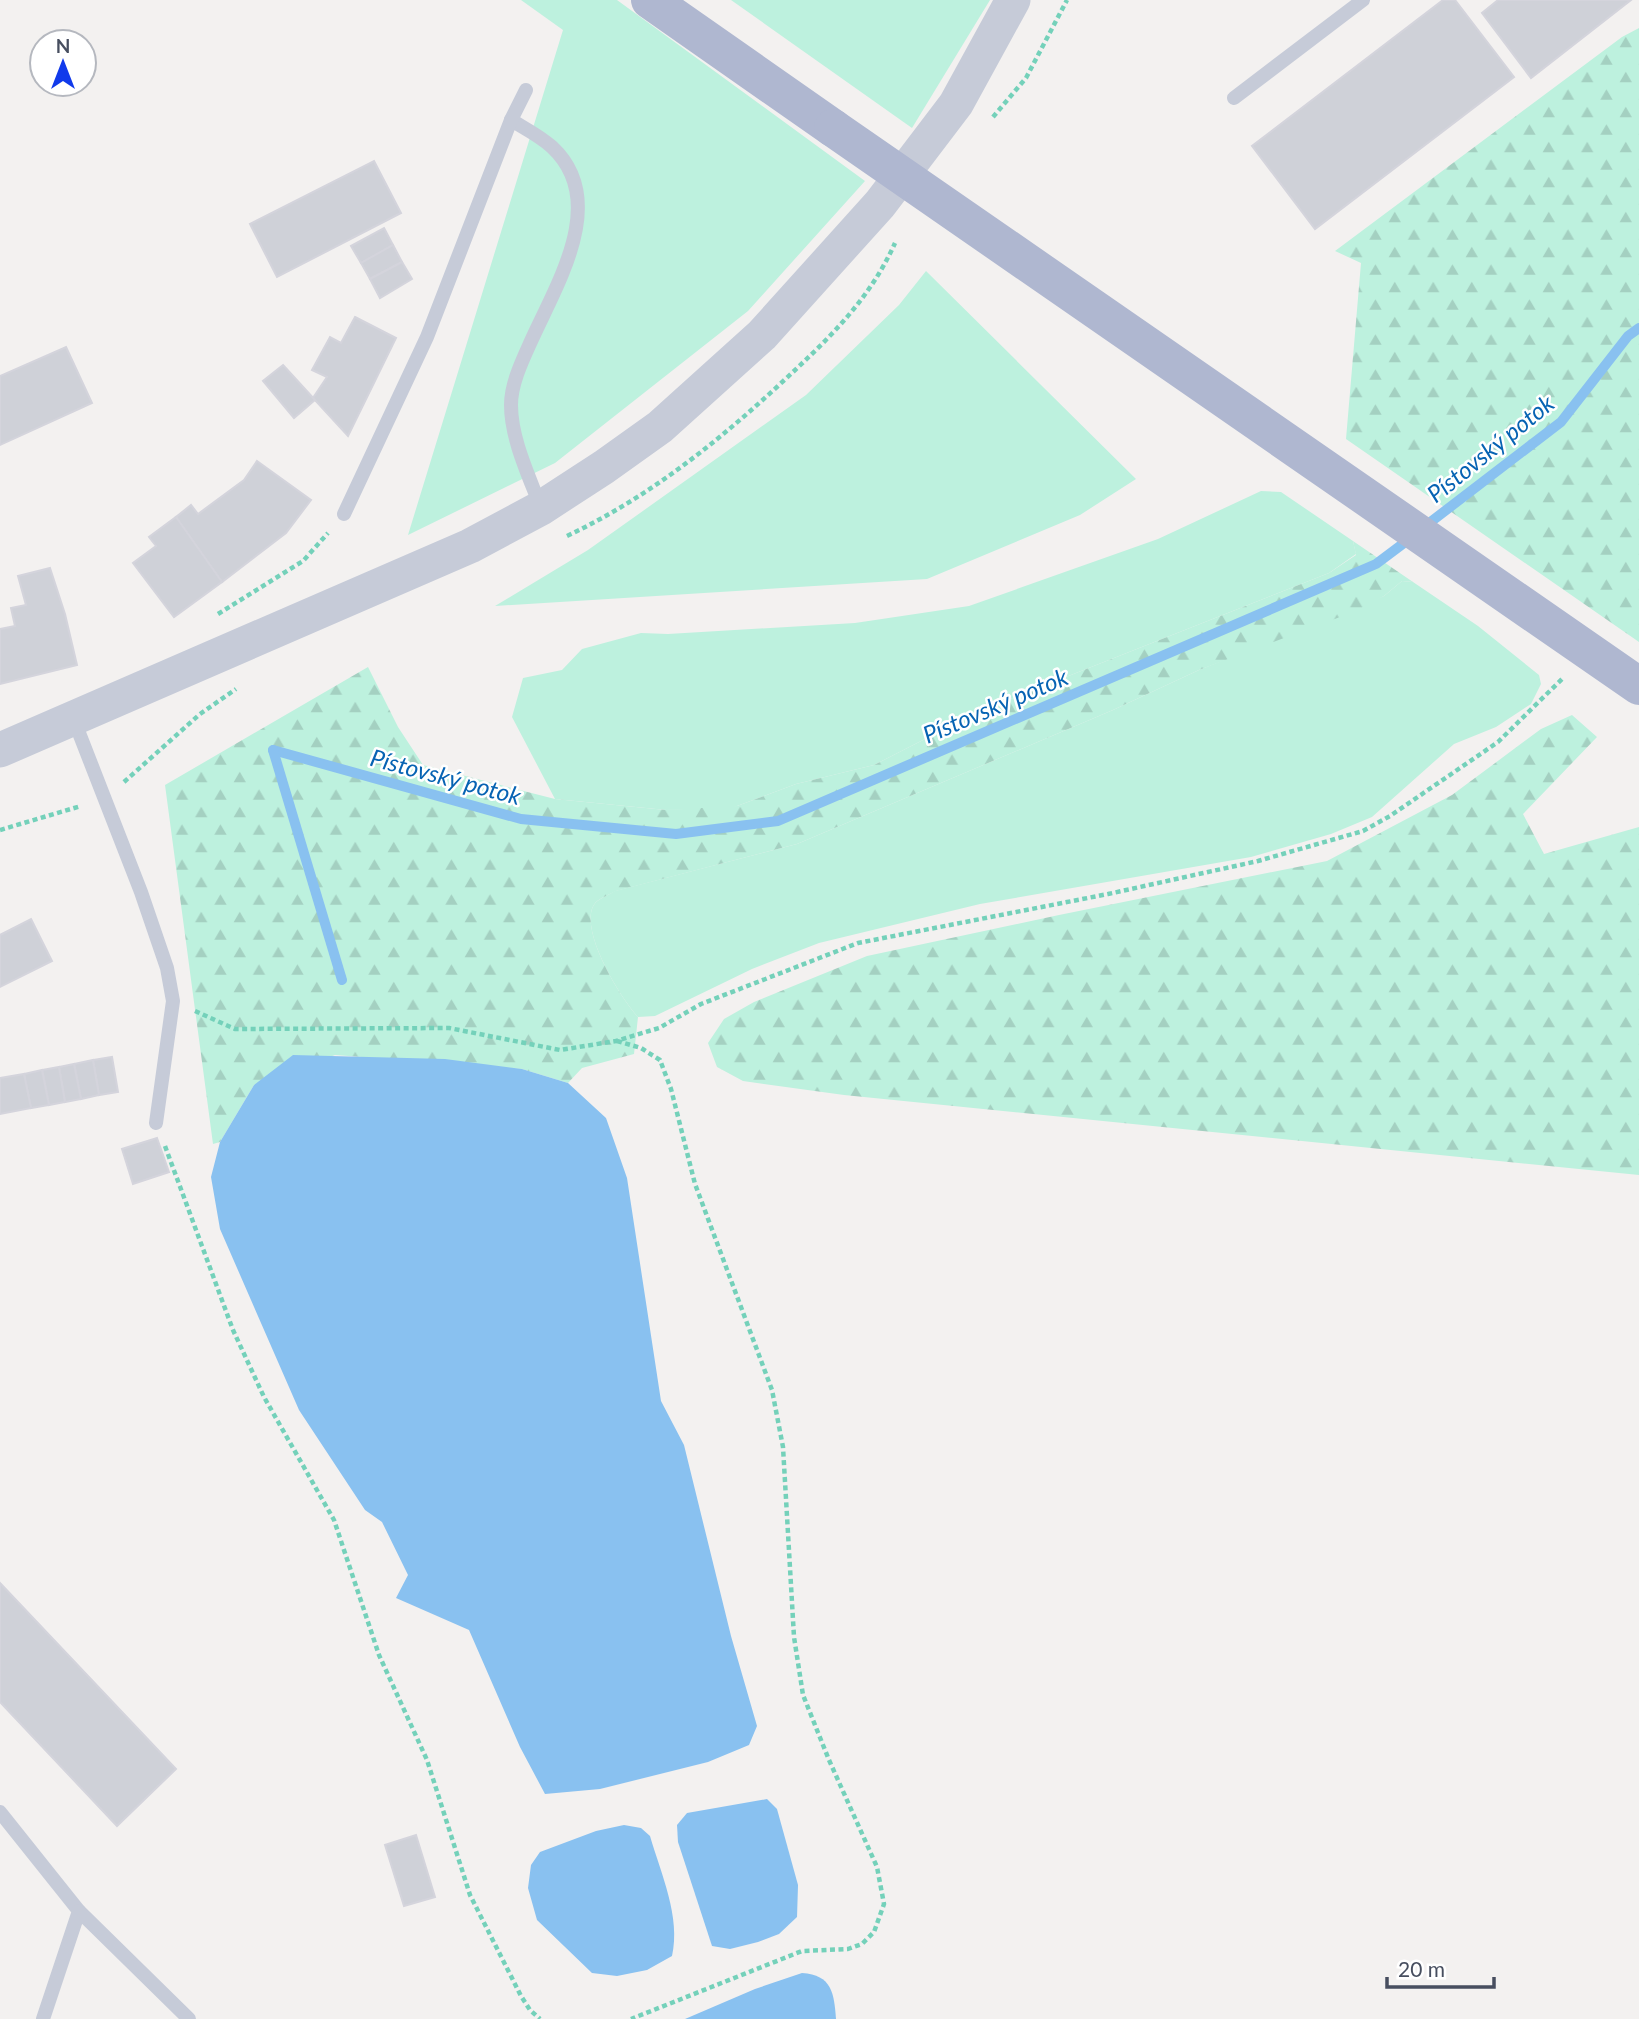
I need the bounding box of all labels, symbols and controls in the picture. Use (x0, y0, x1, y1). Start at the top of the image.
north arrow (28, 28, 98, 98)
text: N (56, 34, 70, 57)
water label: Pístovský potok (1421, 388, 1560, 508)
water label: Pístovský potok (918, 661, 1072, 749)
water label: Pístovský potok (368, 742, 525, 810)
scale bar (1387, 1946, 1494, 1990)
text: 20 m (1398, 1956, 1445, 1981)

